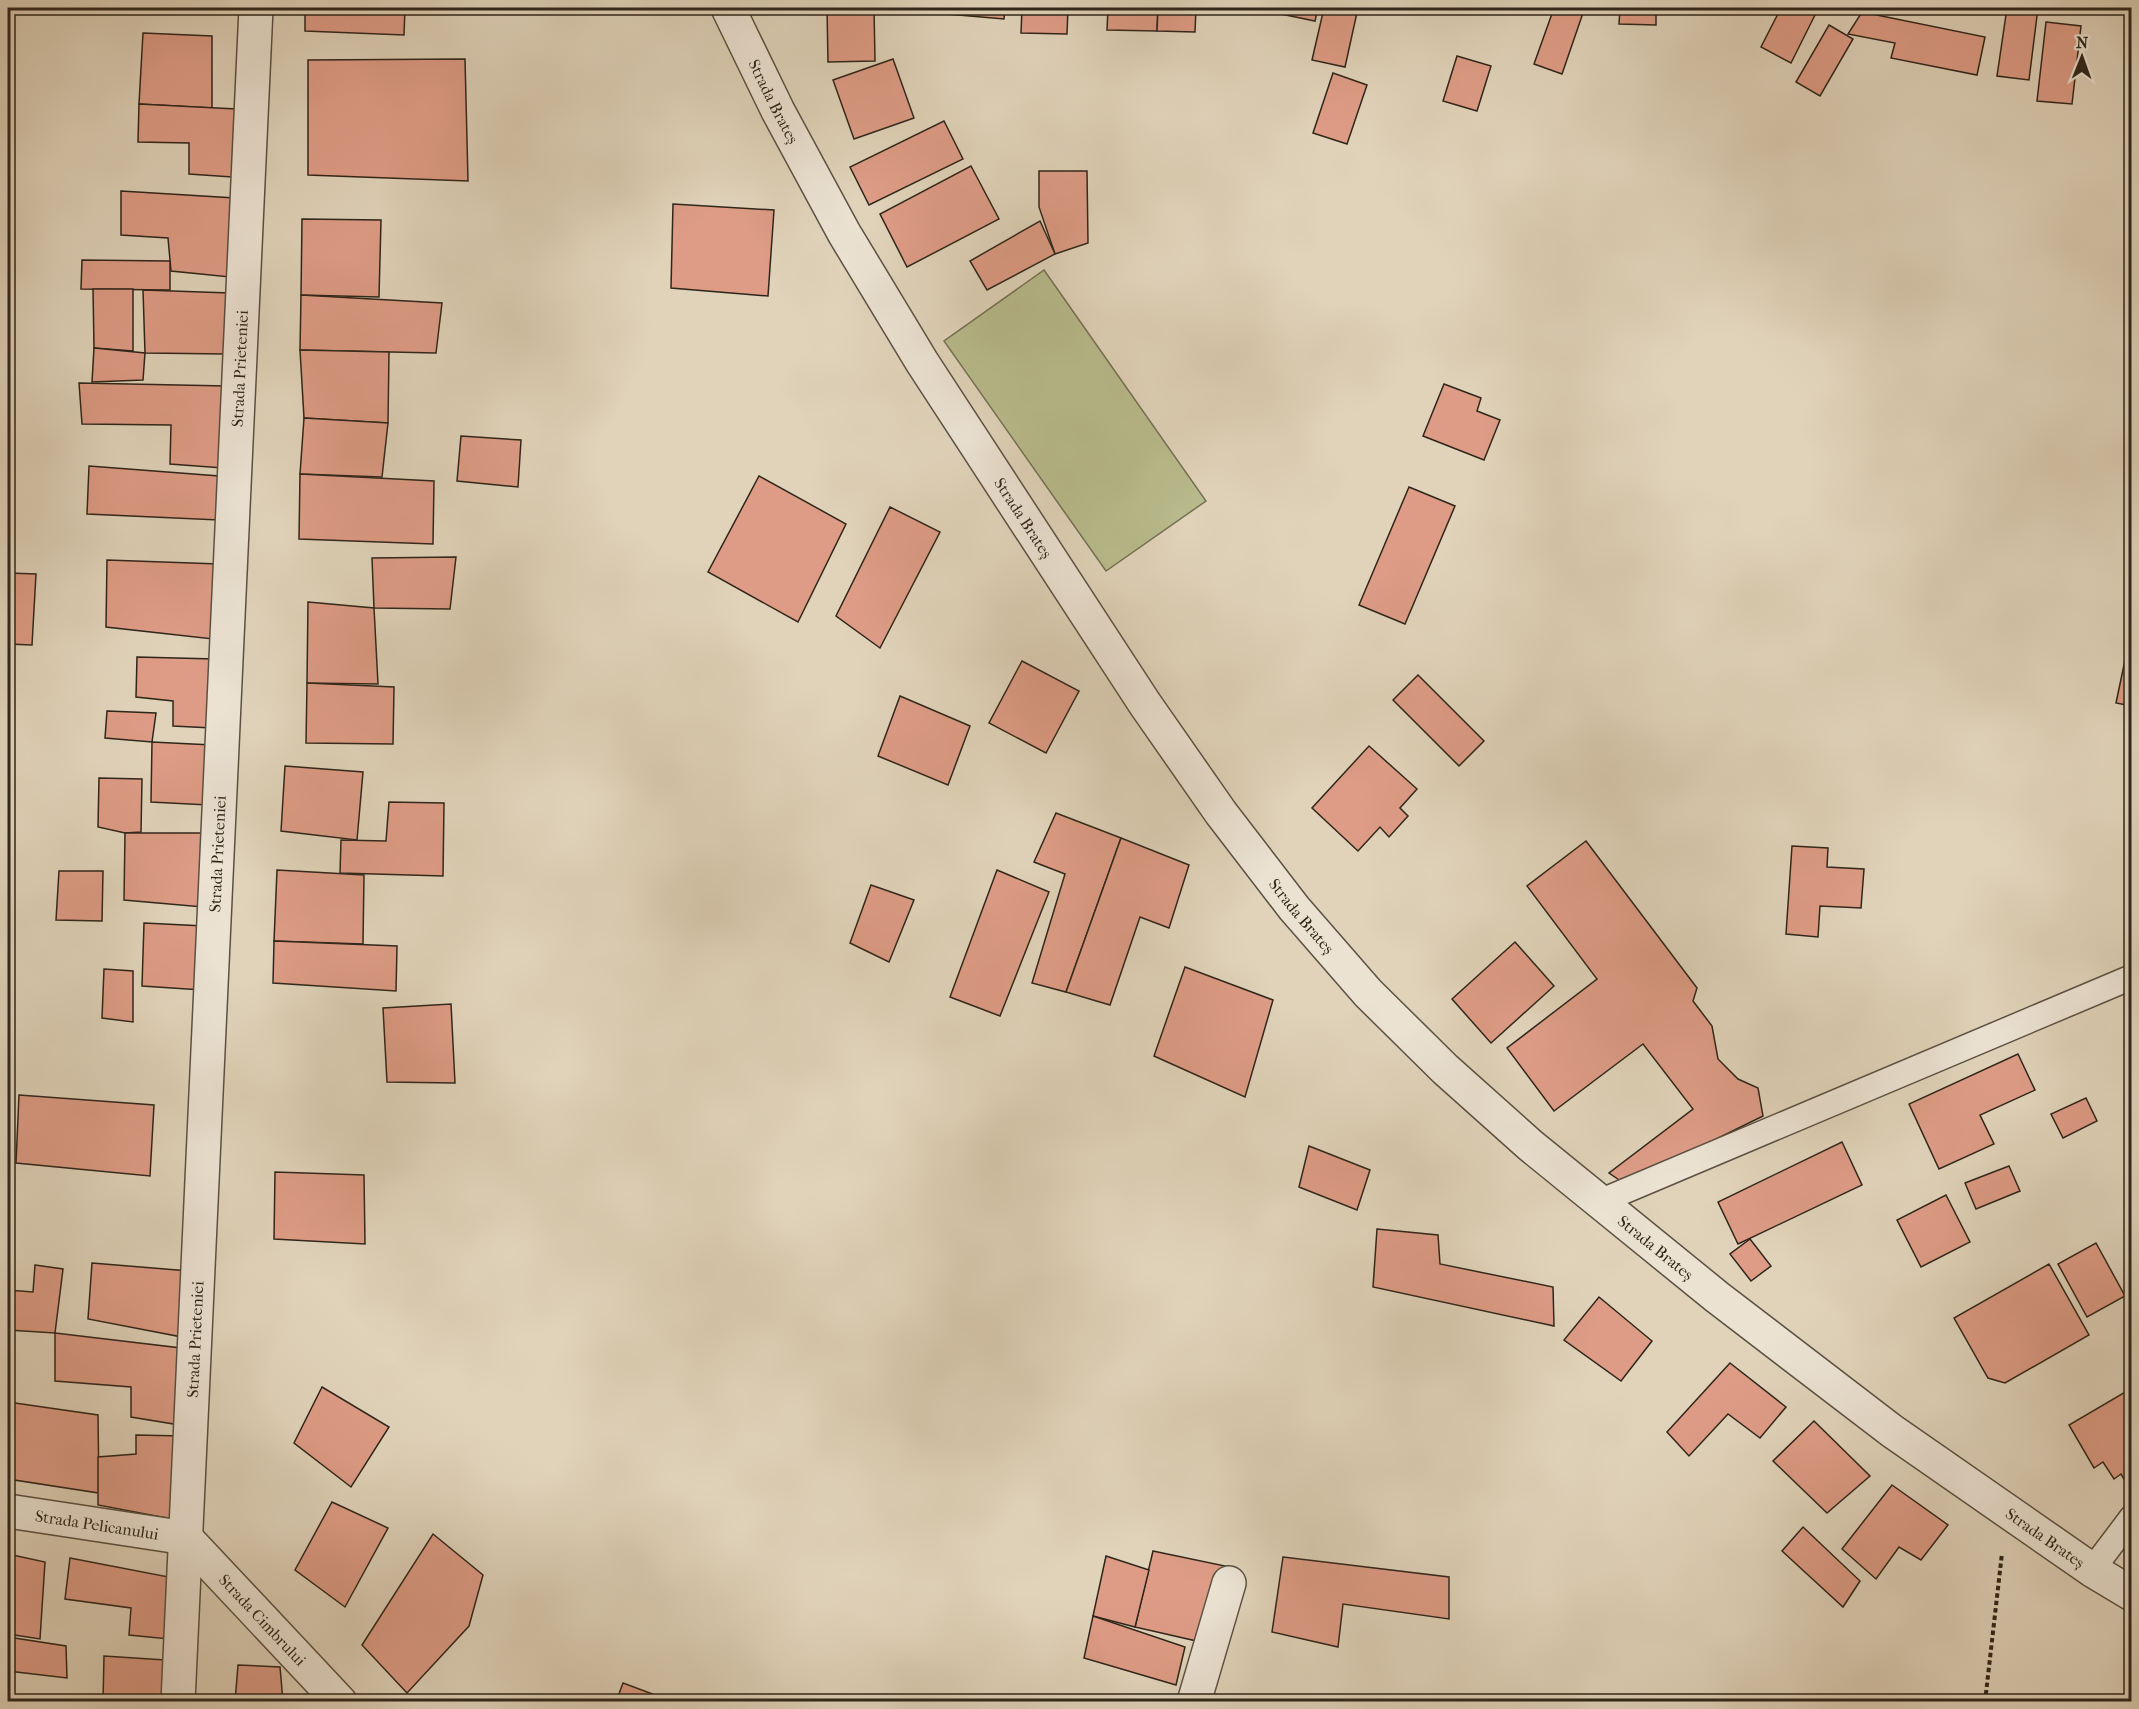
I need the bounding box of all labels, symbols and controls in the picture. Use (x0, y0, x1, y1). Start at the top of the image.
north arrow (2052, 27, 2112, 87)
text: N (2076, 33, 2089, 52)
street label: Strada Brateș (744, 56, 803, 147)
street label: Strada Prieteniei (228, 309, 252, 427)
street label: Strada Brateș (990, 474, 1056, 562)
street label: Strada Prieteniei (205, 795, 230, 913)
street label: Strada Brateș (1265, 875, 1338, 958)
street label: Strada Brateș (1614, 1211, 1697, 1284)
street label: Strada Prieteniei (183, 1280, 207, 1398)
street label: Strada Brateș (2002, 1504, 2088, 1572)
street label: Strada Pelicanului (34, 1506, 160, 1544)
street label: Strada Cimbrului (215, 1570, 310, 1670)

